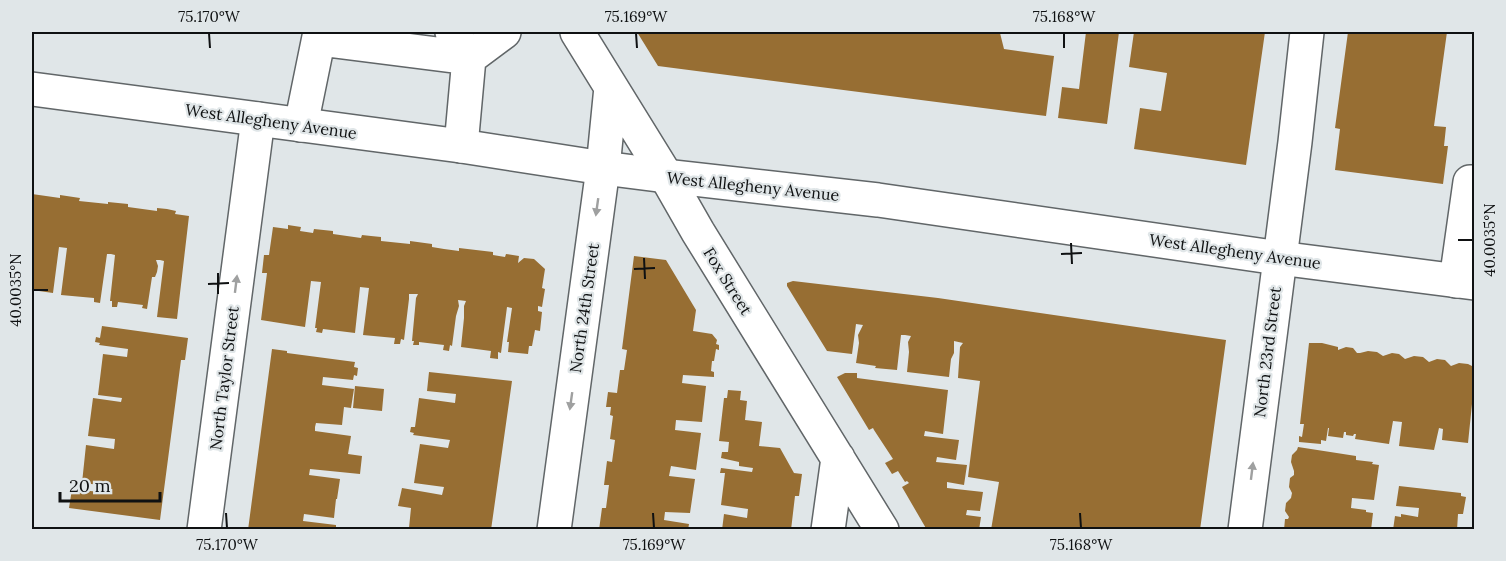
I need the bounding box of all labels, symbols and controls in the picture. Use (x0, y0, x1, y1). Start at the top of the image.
text: 75.170°W (178, 7, 241, 26)
text: 75.169°W (605, 7, 668, 26)
text: 75.168°W (1033, 7, 1096, 26)
street label: West Allegheny Avenue (184, 99, 358, 143)
street label: West Allegheny Avenue (666, 167, 841, 205)
one-way arrow (593, 198, 602, 217)
text: 40.0035°N (1480, 203, 1499, 277)
street label: West Allegheny Avenue (1148, 229, 1322, 273)
street label: North 24th Street (565, 241, 603, 374)
street label: Fox Street (699, 244, 757, 319)
text: 40.0035°N (6, 253, 25, 327)
one-way arrow (232, 274, 241, 293)
street label: North 23rd Street (1249, 285, 1285, 419)
street label: North Taylor Street (205, 304, 243, 451)
one-way arrow (567, 391, 576, 410)
one-way arrow (1247, 462, 1257, 481)
scale bar (60, 465, 160, 503)
text: 20 m (69, 474, 111, 497)
text: 75.170°W (196, 535, 259, 554)
text: 75.169°W (623, 535, 686, 554)
text: 75.168°W (1050, 535, 1113, 554)

